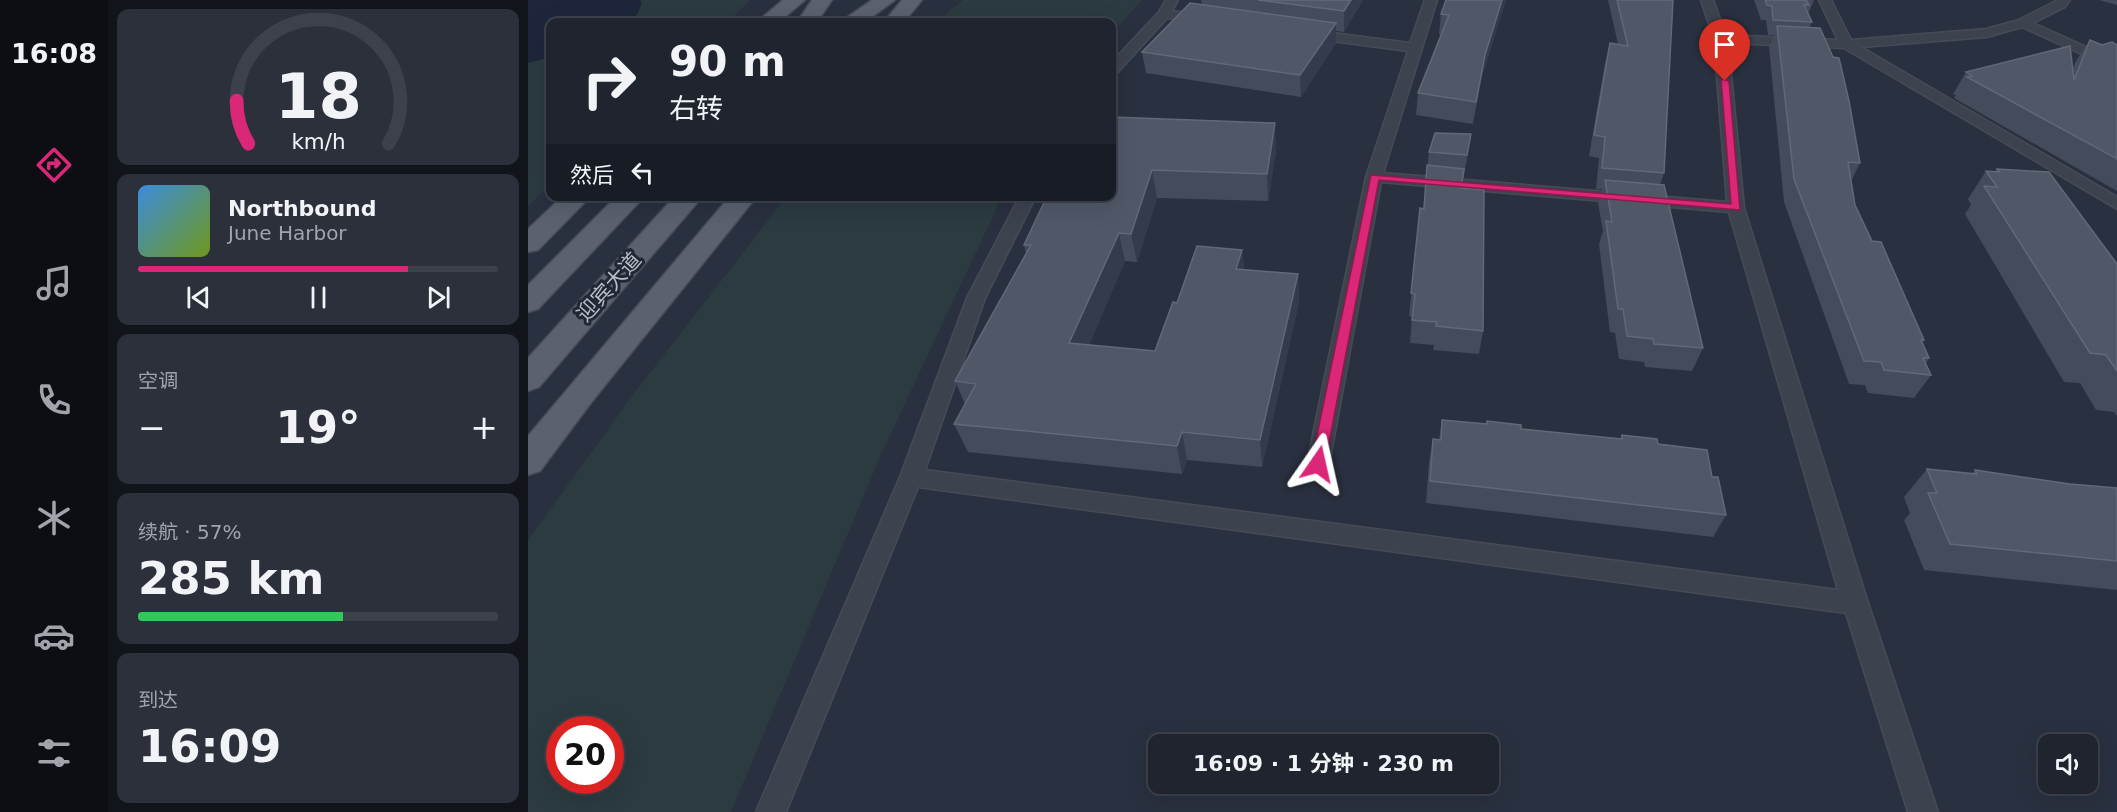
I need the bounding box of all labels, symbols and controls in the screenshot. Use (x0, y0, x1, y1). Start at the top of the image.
pin (1699, 19, 1750, 81)
icon: arrive (1708, 28, 1741, 61)
text: 90 m (669, 37, 786, 86)
text: 16:08 (11, 38, 97, 69)
icon: right (570, 42, 648, 120)
text: 18 (275, 60, 361, 133)
text: 右转 (669, 93, 723, 124)
text: km/h (291, 129, 345, 154)
icon: directions (33, 144, 75, 186)
icon: left (626, 156, 659, 189)
text: 然后 (570, 163, 614, 188)
text: Northbound (228, 196, 377, 221)
text: June Harbor (228, 221, 347, 245)
street label: 迎宾大道 (572, 248, 646, 326)
icon: music (33, 262, 75, 304)
icon: previous (182, 281, 215, 314)
icon: pause (302, 281, 335, 314)
icon: next (422, 281, 455, 314)
text: 空调 (138, 369, 178, 393)
icon: phone (33, 379, 75, 421)
text: 19° (275, 401, 361, 454)
text: − (138, 408, 166, 447)
text: + (470, 408, 498, 447)
position arrow (1286, 432, 1350, 496)
icon: climate (33, 497, 75, 539)
text: 续航 · 57% (138, 520, 242, 544)
text: 285 km (138, 552, 324, 605)
icon: car (33, 615, 75, 657)
text: 到达 (138, 688, 178, 712)
speed limit sign: 20 (546, 716, 624, 794)
text: 16:09 (138, 720, 281, 773)
icon: filters (33, 732, 75, 774)
map controls (2038, 734, 2098, 794)
button: sound (2038, 734, 2098, 794)
text: 16:09 · 1 分钟 · 230 m (1193, 751, 1454, 776)

